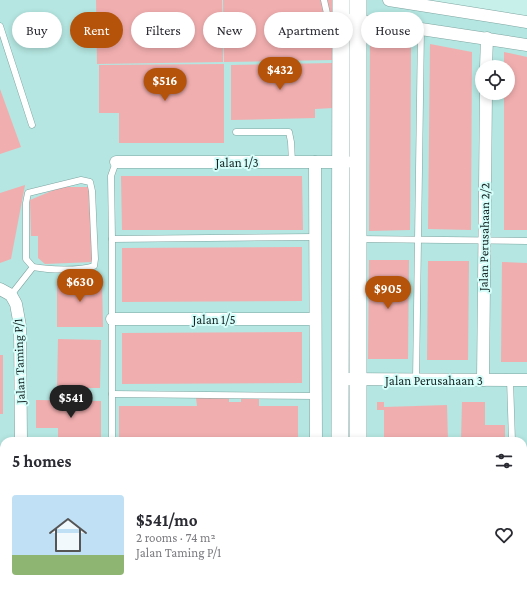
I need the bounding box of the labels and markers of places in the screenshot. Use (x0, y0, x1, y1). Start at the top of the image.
pin: $432 (256, 57, 304, 91)
pin: $516 (141, 68, 189, 102)
pin: $630 (56, 269, 104, 303)
pin: $905 (364, 276, 412, 310)
pin: $541 (47, 385, 95, 419)

